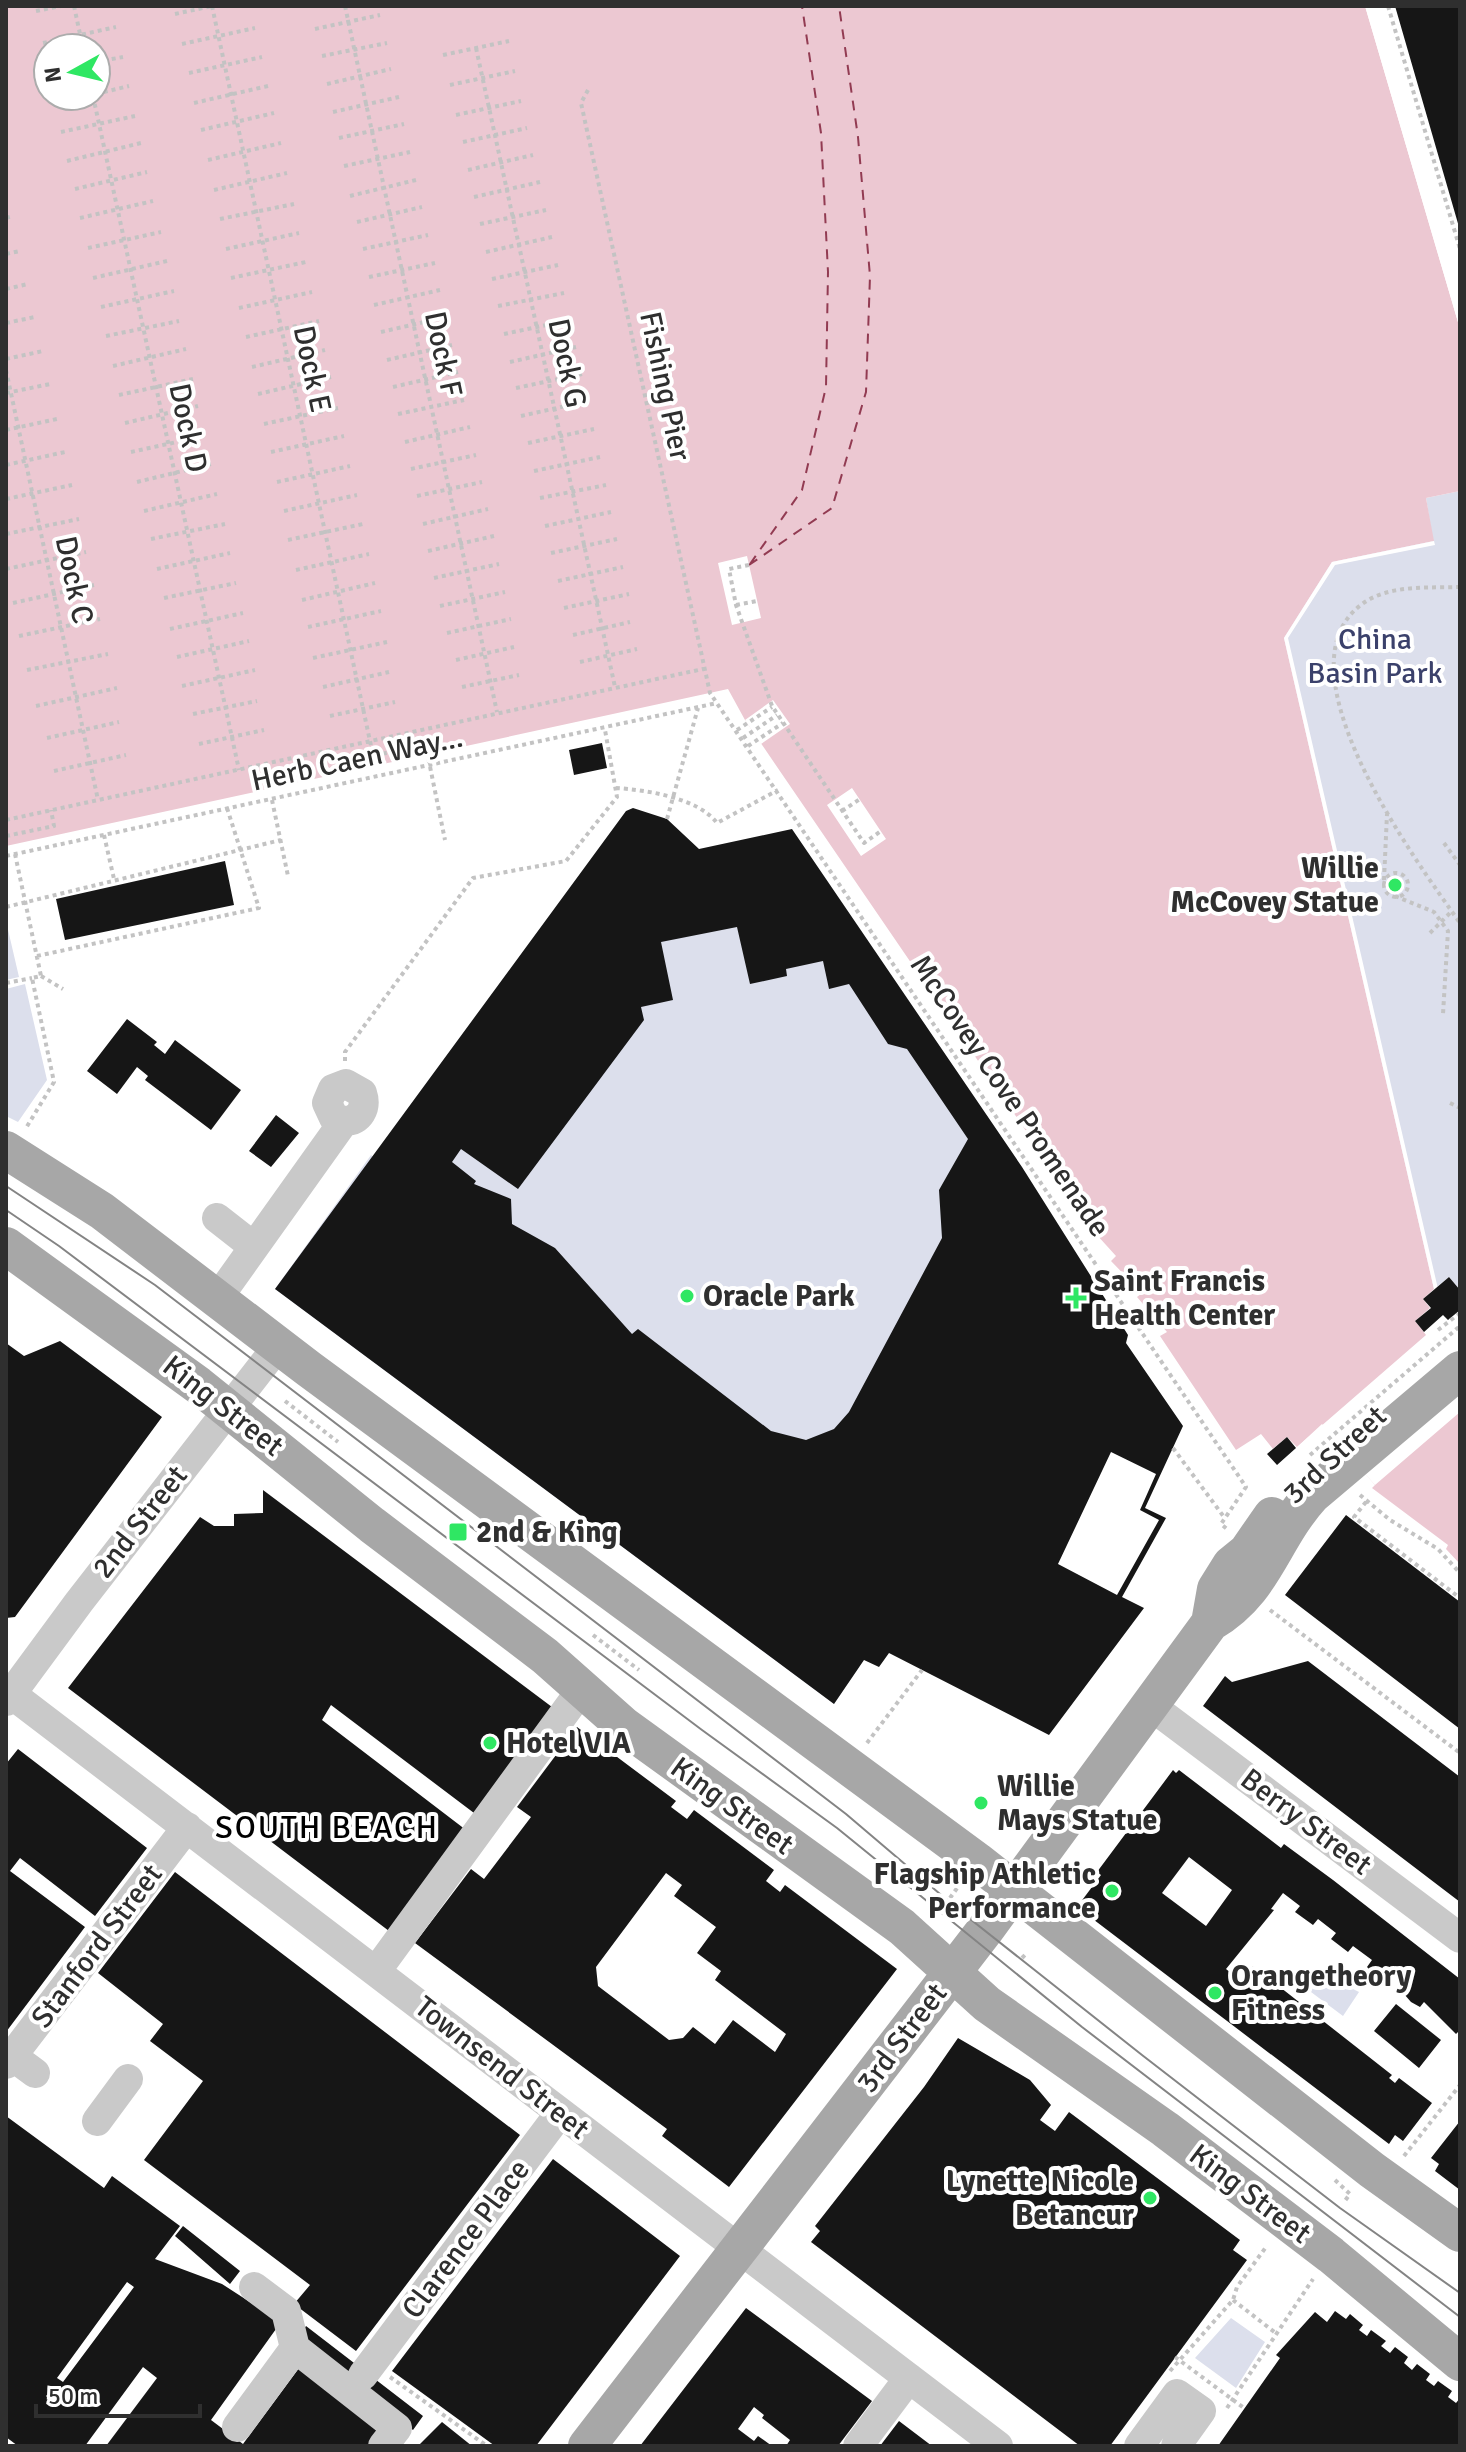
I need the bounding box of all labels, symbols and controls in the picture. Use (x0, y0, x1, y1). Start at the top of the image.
north arrow (32, 32, 112, 112)
text: N (38, 65, 67, 84)
street label: Dock F (416, 308, 470, 400)
street label: Fishing Pier (631, 308, 699, 464)
street label: Dock G (540, 315, 594, 411)
street label: Dock E (285, 322, 339, 416)
street label: Dock D (161, 380, 215, 476)
street label: Dock C (47, 533, 101, 627)
park label: China Basin Park (1307, 621, 1443, 692)
street label: Herb Caen Way... (248, 719, 466, 799)
place label: Willie McCovey Statue (1170, 850, 1379, 921)
marker: Willie McCovey Statue (1386, 876, 1404, 894)
street label: McCovey Cove Promenade (902, 948, 1118, 1244)
place label: Saint Francis Health Center (1094, 1263, 1275, 1334)
place label: Oracle Park (703, 1278, 855, 1315)
marker: Oracle Park (678, 1287, 696, 1305)
marker: Saint Francis Health Center (1065, 1287, 1087, 1309)
street label: King Street (155, 1347, 291, 1465)
street label: 3rd Street (1276, 1398, 1394, 1512)
street label: 2nd Street (84, 1458, 196, 1586)
place label: 2nd & King (476, 1514, 618, 1551)
marker: 2nd & King (447, 1521, 469, 1543)
place label: Hotel VIA (506, 1725, 631, 1762)
marker: Hotel VIA (481, 1734, 499, 1752)
street label: King Street (663, 1749, 801, 1863)
street label: Berry Street (1233, 1761, 1379, 1883)
place label: Willie Mays Statue (997, 1768, 1157, 1839)
marker: Willie Mays Statue (972, 1794, 990, 1812)
district label: SOUTH BEACH (215, 1808, 439, 1847)
place label: Flagship Athletic Performance (873, 1856, 1096, 1927)
street label: Stanford Street (23, 1857, 171, 2035)
marker: Flagship Athletic Performance (1103, 1882, 1121, 1900)
place label: Orangetheory Fitness (1231, 1958, 1411, 2029)
street label: 3rd Street (849, 1976, 955, 2100)
marker: Orangetheory Fitness (1206, 1984, 1224, 2002)
street label: Townsend Street (408, 1989, 596, 2147)
street label: King Street (1182, 2136, 1318, 2252)
street label: Clarence Place (394, 2152, 538, 2326)
place label: Lynette Nicole Betancur (946, 2163, 1134, 2234)
marker: Lynette Nicole Betancur (1141, 2189, 1159, 2207)
scale bar (36, 2368, 200, 2418)
text: 50 m (48, 2381, 98, 2411)

